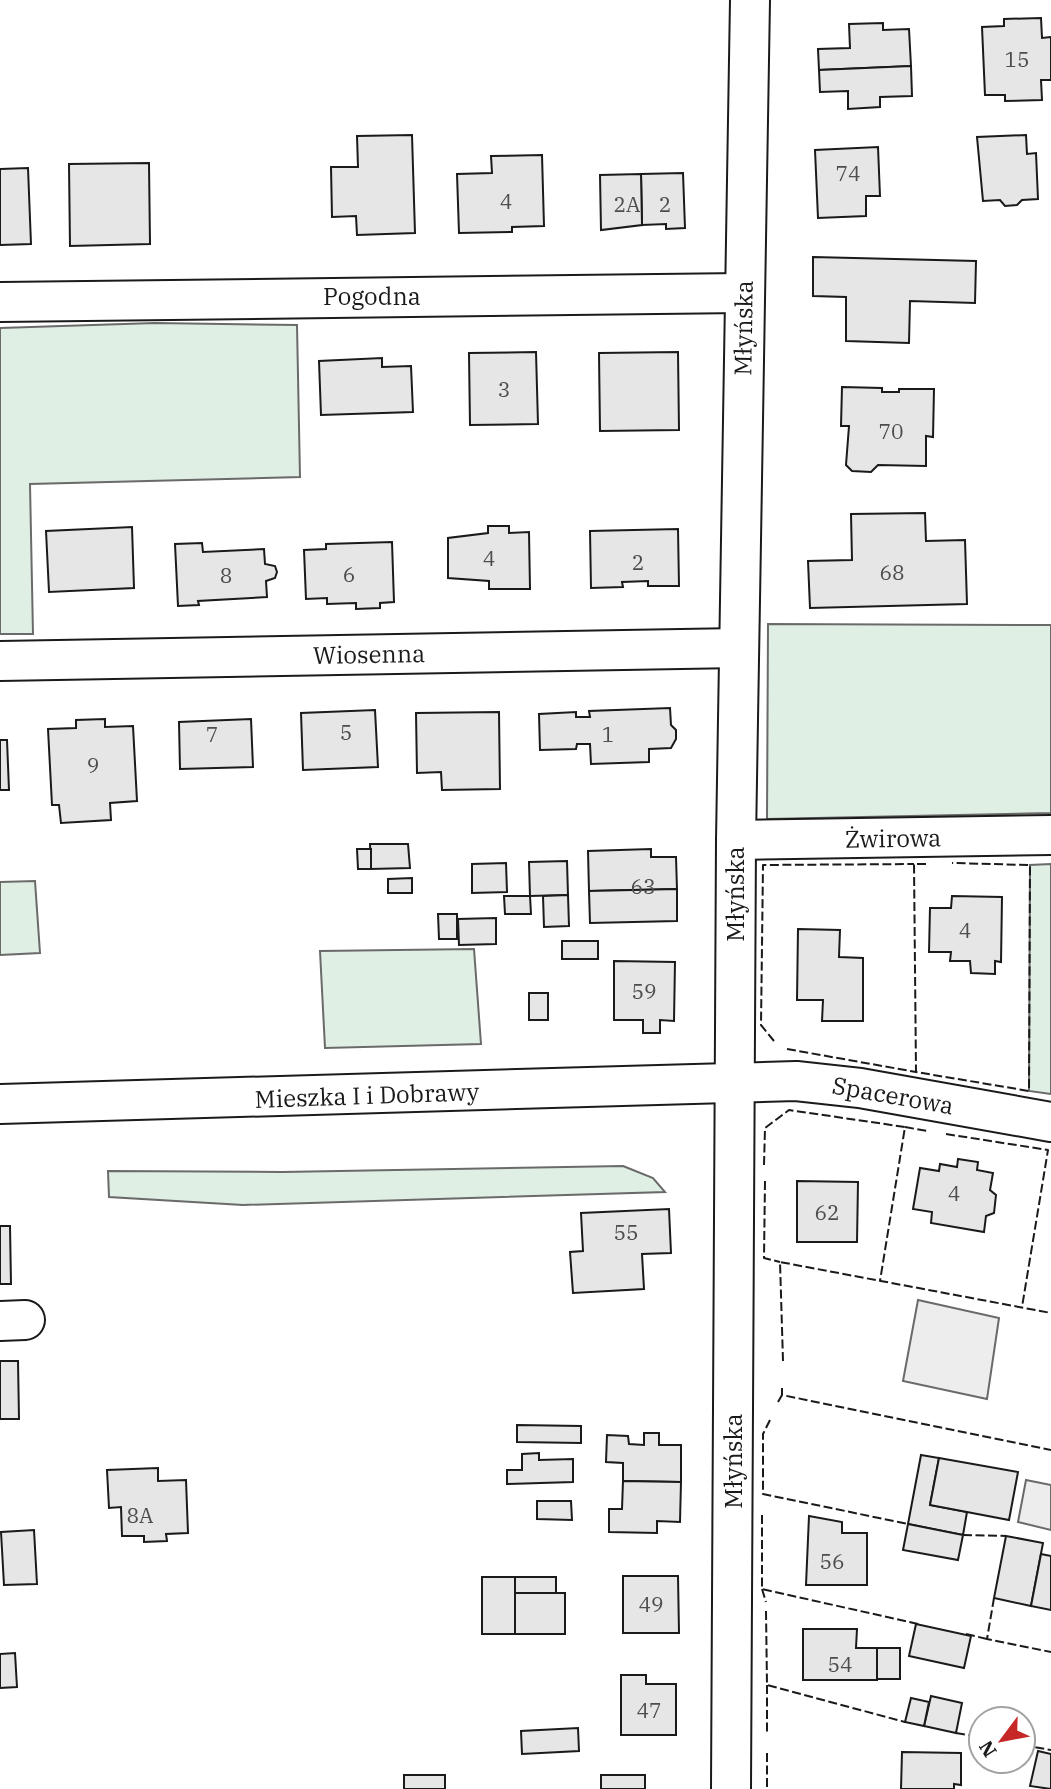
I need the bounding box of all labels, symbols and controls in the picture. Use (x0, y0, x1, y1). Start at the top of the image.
house number: 15 (1004, 45, 1030, 73)
house number: 74 (835, 159, 861, 187)
house number: 4 (500, 187, 512, 215)
house number: 2A (613, 190, 641, 218)
house number: 2 (659, 190, 671, 218)
street label: Pogodna (323, 280, 421, 312)
street label: Młyńska (726, 280, 760, 376)
house number: 3 (498, 375, 510, 403)
house number: 70 (878, 417, 904, 445)
house number: 4 (483, 544, 495, 572)
house number: 2 (632, 548, 644, 576)
house number: 68 (879, 558, 905, 586)
house number: 6 (343, 560, 355, 588)
house number: 8 (220, 561, 232, 589)
street label: Wiosenna (313, 637, 425, 671)
house number: 5 (340, 718, 352, 746)
house number: 7 (206, 720, 218, 748)
house number: 1 (602, 720, 614, 748)
house number: 9 (87, 751, 99, 779)
street label: Żwirowa (844, 821, 942, 855)
street label: Młyńska (719, 846, 751, 942)
house number: 63 (630, 872, 656, 900)
house number: 4 (959, 916, 971, 944)
house number: 59 (631, 977, 657, 1005)
street label: Spacerowa (830, 1069, 956, 1121)
street label: Mieszka I i Dobrawy (254, 1075, 480, 1115)
house number: 4 (948, 1179, 960, 1207)
house number: 62 (814, 1198, 840, 1226)
house number: 55 (613, 1218, 639, 1246)
street label: Młyńska (717, 1413, 749, 1509)
house number: 8A (126, 1501, 154, 1529)
house number: 56 (819, 1547, 845, 1575)
house number: 49 (638, 1590, 664, 1618)
house number: 54 (827, 1650, 853, 1678)
house number: 47 (636, 1696, 662, 1724)
north arrow (967, 1705, 1037, 1775)
text: N (973, 1736, 1002, 1762)

